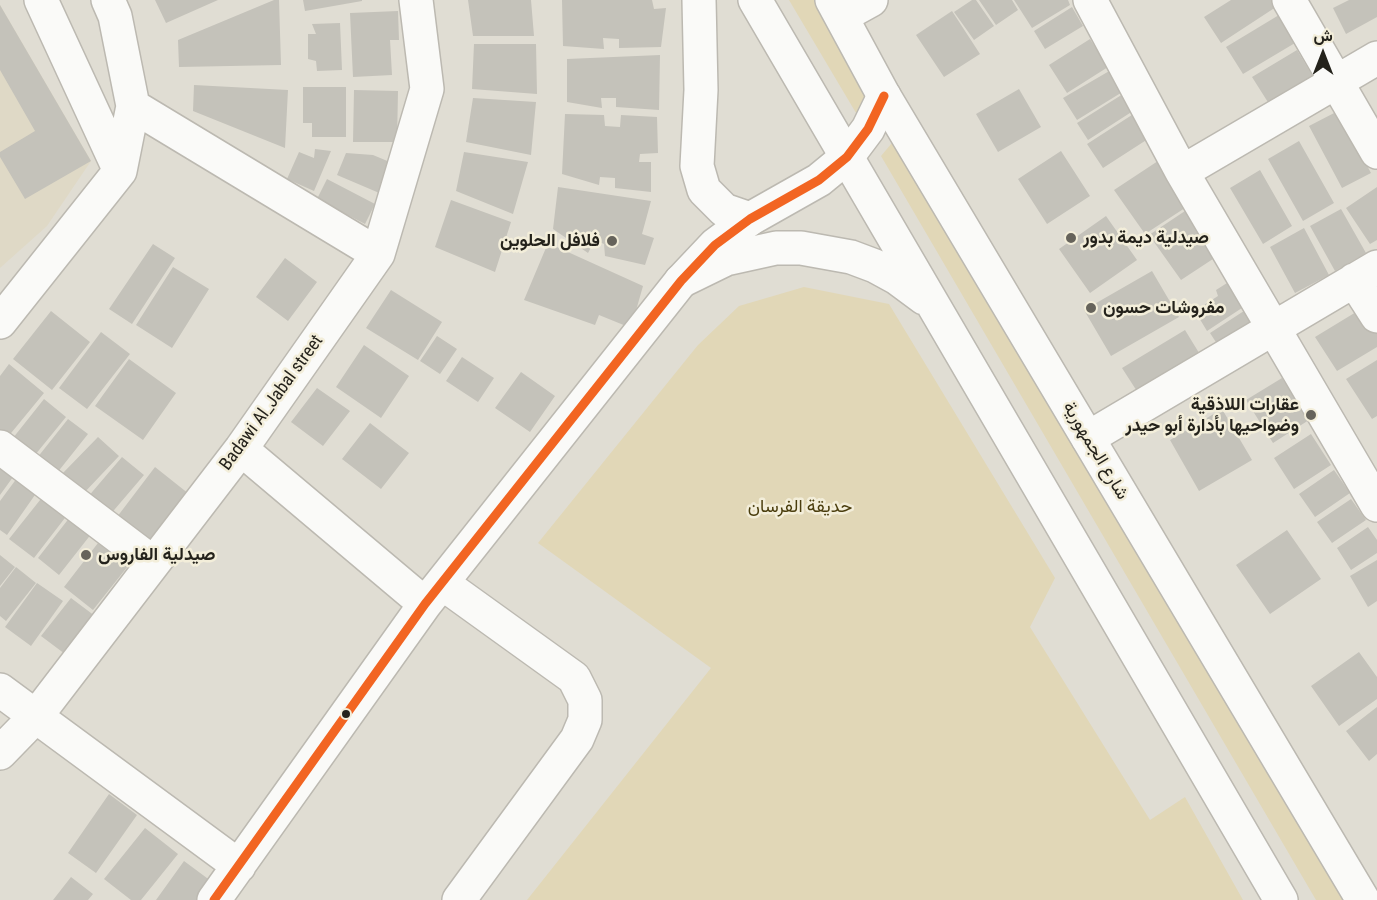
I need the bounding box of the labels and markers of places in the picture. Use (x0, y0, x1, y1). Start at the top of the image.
place label: صيدلية ديمة بدور (1083, 227, 1209, 249)
place label: فلافل الحلوين (500, 230, 600, 252)
marker: صيدلية ديمة بدور (1064, 231, 1078, 245)
marker: فلافل الحلوين (605, 234, 619, 248)
place label: مفروشات حسون (1103, 297, 1225, 319)
marker: مفروشات حسون (1084, 301, 1098, 315)
place label: عقارات اللاذقية وضواحيها بأدارة أبو حيدر (1125, 394, 1299, 436)
marker: عقارات اللاذقية وضواحيها بأدارة أبو حيدر (1304, 408, 1318, 422)
place label: صيدلية الفاروس (98, 544, 215, 566)
marker: صيدلية الفاروس (79, 548, 93, 562)
unlabelled marker (340, 708, 352, 720)

